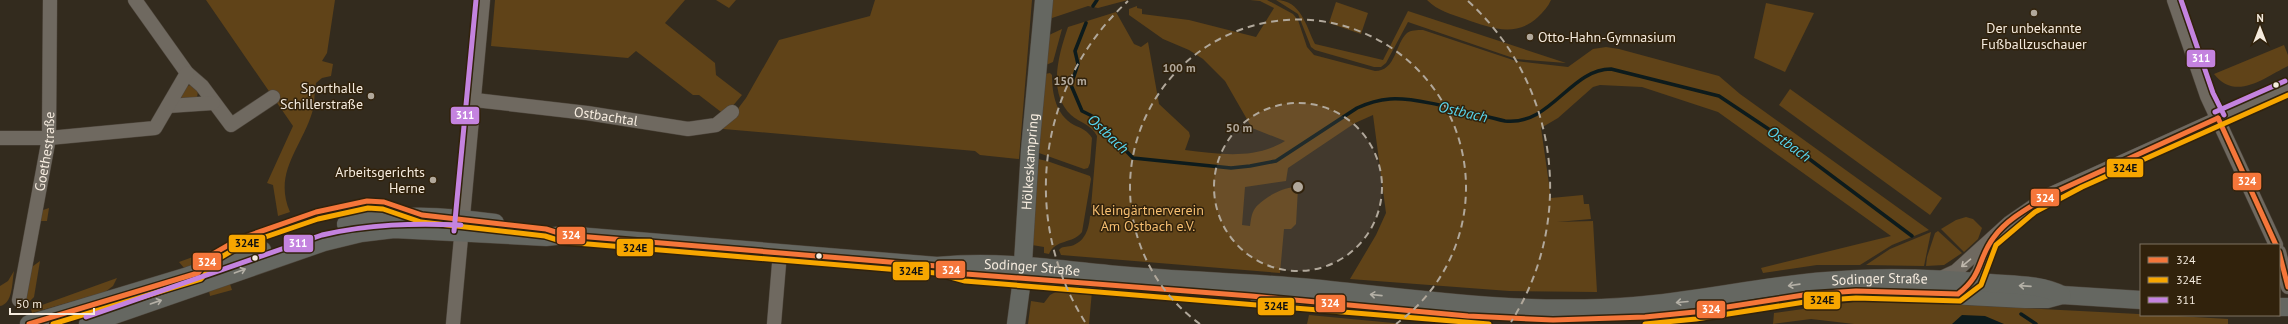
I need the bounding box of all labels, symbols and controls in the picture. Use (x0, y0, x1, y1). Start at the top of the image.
marker: Der unbekannte Fußballzuschauer (2029, 8, 2039, 18)
north arrow (2240, 8, 2280, 48)
text: N (2256, 11, 2264, 25)
place label: Der unbekannte Fußballzuschauer (1981, 19, 2087, 53)
place label: Otto-Hahn-Gymnasium (1538, 28, 1676, 46)
marker: Otto-Hahn-Gymnasium (1525, 32, 1535, 42)
line badge: 311 (2186, 49, 2216, 68)
text: 311 (2192, 51, 2210, 65)
text: 100 m (1162, 60, 1196, 75)
text: 150 m (1053, 73, 1087, 88)
place label: Sporthalle Schillerstraße (280, 79, 363, 113)
unlabelled marker (2271, 80, 2281, 90)
marker: Sporthalle Schillerstraße (366, 91, 376, 101)
water label: Ostbach (1437, 97, 1490, 126)
street label: Ostbachtal (573, 103, 639, 130)
line badge: 311 (450, 106, 480, 125)
text: 311 (456, 108, 474, 122)
water label: Ostbach (1084, 110, 1133, 158)
street label: Goethestraße (30, 111, 58, 193)
street label: Hölkeskampring (1017, 112, 1042, 211)
text: 50 m (1226, 120, 1252, 135)
water label: Ostbach (1764, 121, 1815, 166)
line badge: 324E (2106, 158, 2144, 178)
text: 324E (2113, 161, 2137, 175)
place label: Arbeitsgerichts Herne (335, 163, 425, 197)
line badge: 324 (2232, 172, 2262, 191)
text: 324 (2238, 174, 2257, 188)
marker: Arbeitsgerichts Herne (428, 175, 438, 185)
centre of rings (1291, 180, 1305, 194)
line badge: 324 (2030, 188, 2060, 207)
text: 324 (2036, 191, 2055, 205)
park label: Kleingärtnerverein Am Ostbach e.V. (1092, 201, 1204, 235)
line badge: 324 (556, 226, 586, 245)
text: 324 (562, 228, 581, 242)
line badge: 324E (228, 234, 266, 253)
line badge: 311 (283, 234, 314, 253)
text: 324E (235, 236, 259, 250)
text: 311 (289, 236, 307, 250)
line badge: 324E (616, 238, 654, 257)
text: 324E (623, 241, 647, 255)
legend (2140, 244, 2280, 316)
unlabelled marker (814, 251, 824, 261)
line badge: 324 (192, 252, 222, 271)
text: 324 (2176, 252, 2196, 267)
unlabelled marker (250, 253, 260, 263)
text: 324 (198, 255, 217, 269)
street label: Sodinger Straße (984, 255, 1081, 280)
one-way arrow (1961, 258, 1971, 267)
line badge: 324 (935, 260, 966, 279)
line badge: 324E (892, 261, 930, 281)
text: 324 (942, 263, 961, 277)
text: 324E (899, 264, 923, 278)
one-way arrow (234, 267, 246, 275)
street label: Sodinger Straße (1831, 269, 1928, 289)
text: 324E (2176, 272, 2202, 287)
one-way arrow (1788, 281, 1801, 289)
one-way arrow (2019, 283, 2032, 290)
scale bar (10, 290, 94, 316)
line badge: 324E (1803, 291, 1841, 310)
one-way arrow (1370, 292, 1383, 299)
text: 311 (2176, 292, 2196, 307)
text: 324E (1810, 293, 1834, 307)
line badge: 324 (1315, 294, 1346, 313)
text: 50 m (16, 296, 42, 311)
text: 324 (1321, 296, 1340, 310)
one-way arrow (150, 297, 162, 305)
line badge: 324E (1257, 297, 1295, 316)
one-way arrow (1676, 298, 1689, 305)
text: 324E (1264, 299, 1288, 313)
line badge: 324 (1696, 300, 1726, 319)
text: 324 (1702, 302, 1721, 316)

